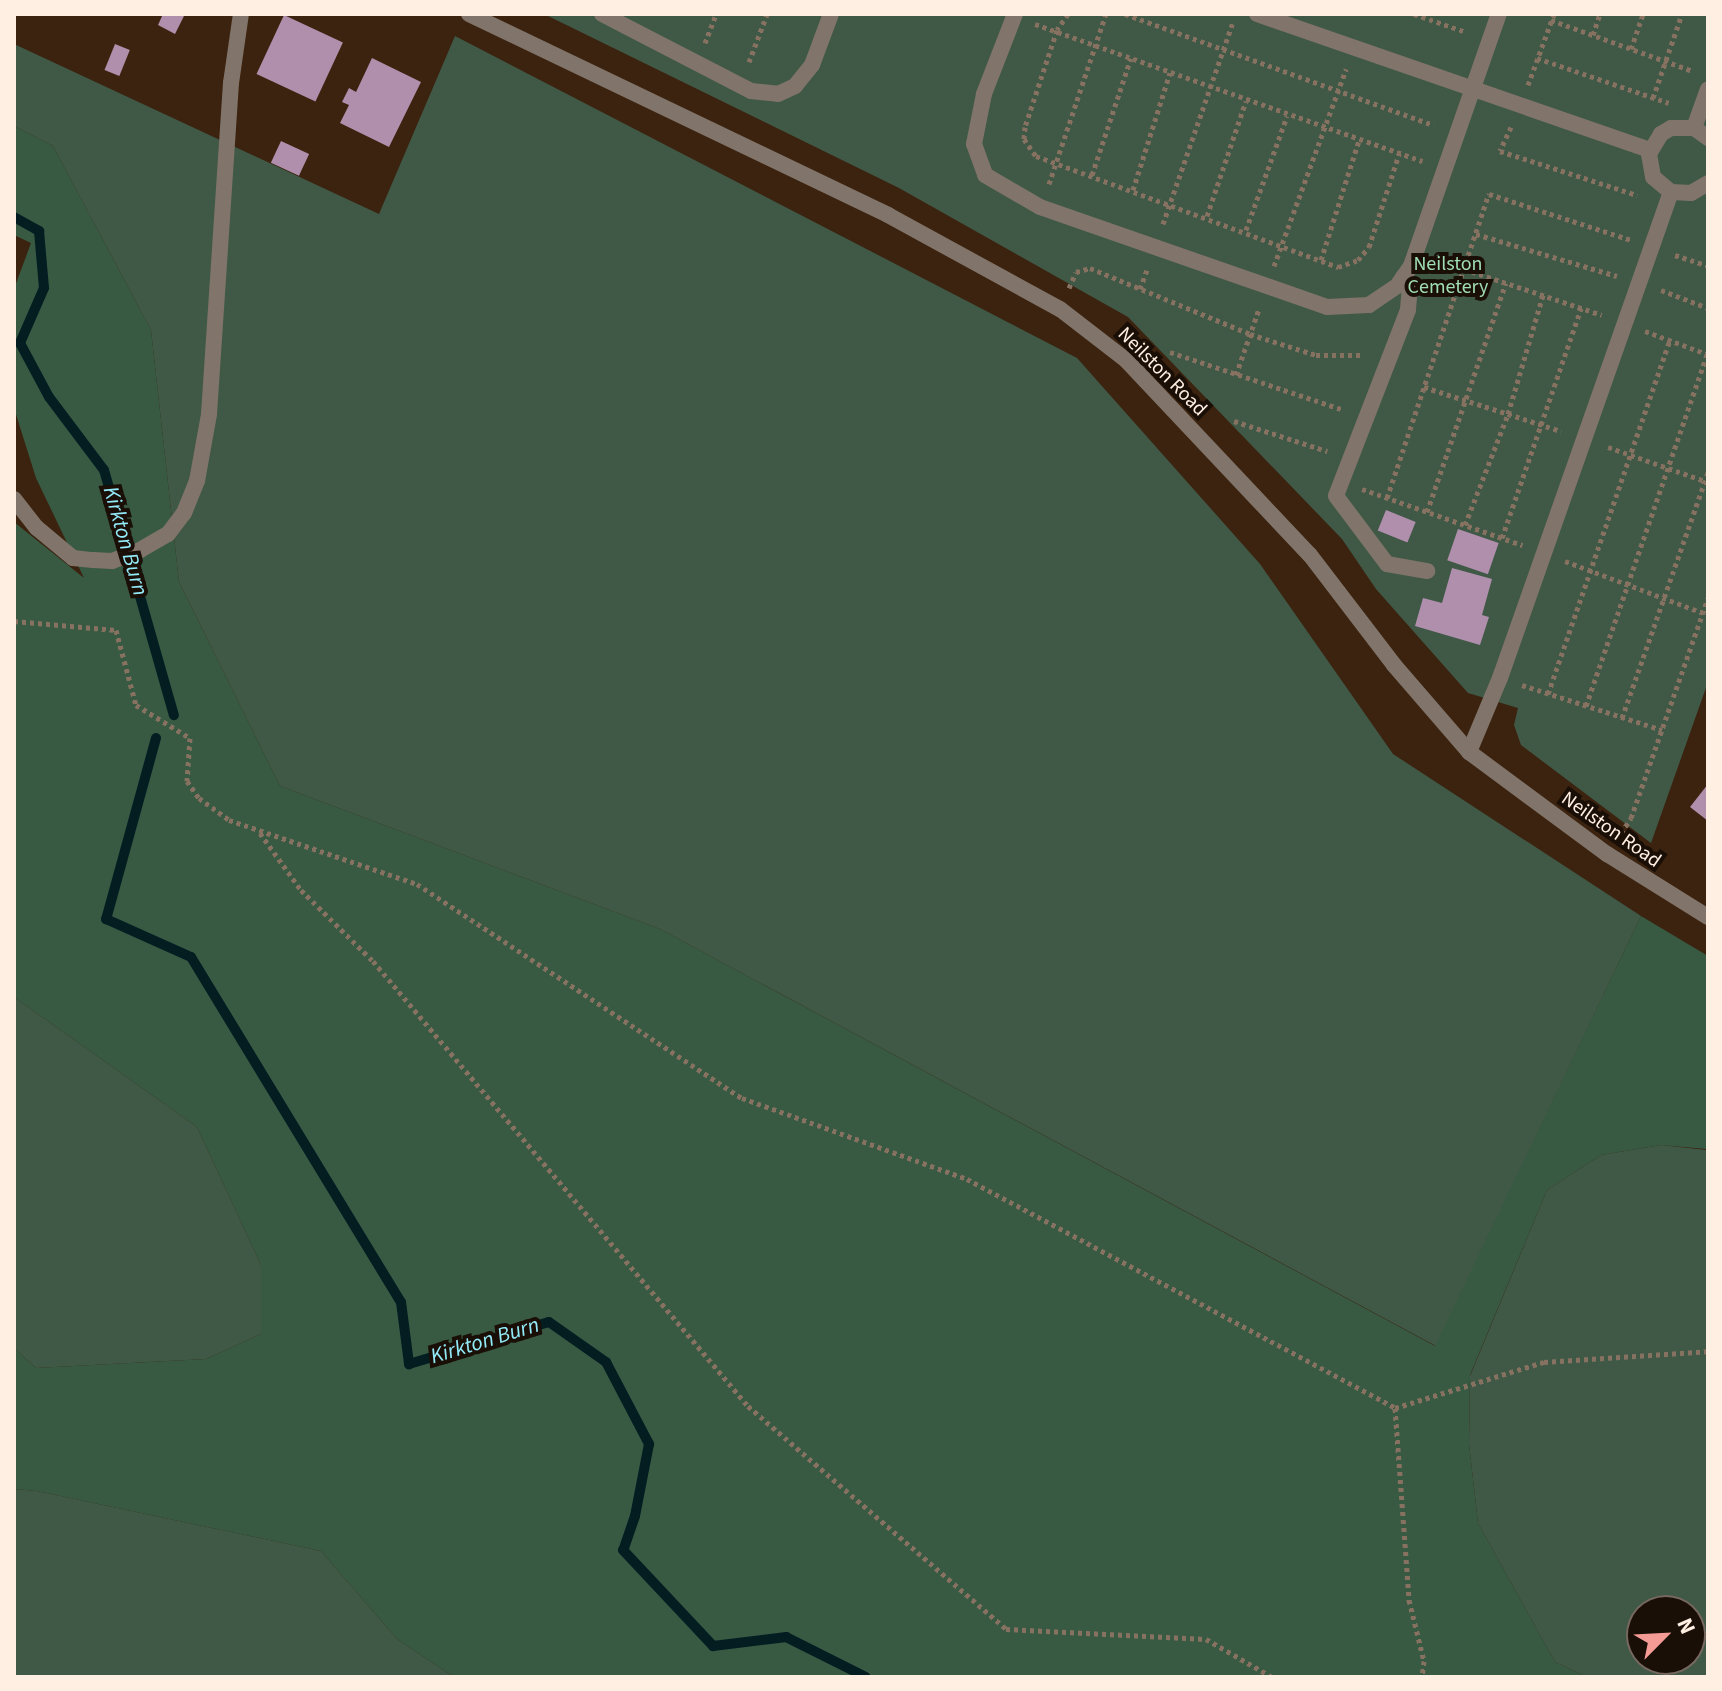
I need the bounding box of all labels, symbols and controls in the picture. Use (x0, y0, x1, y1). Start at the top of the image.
park label: Neilston Cemetery (1408, 252, 1488, 299)
street label: Neilston Road (1112, 322, 1212, 422)
water label: Kirkton Burn (97, 483, 153, 599)
street label: Neilston Road (1557, 787, 1665, 873)
water label: Kirkton Burn (427, 1312, 543, 1370)
north arrow (1626, 1595, 1706, 1675)
text: N (1669, 1613, 1704, 1639)

